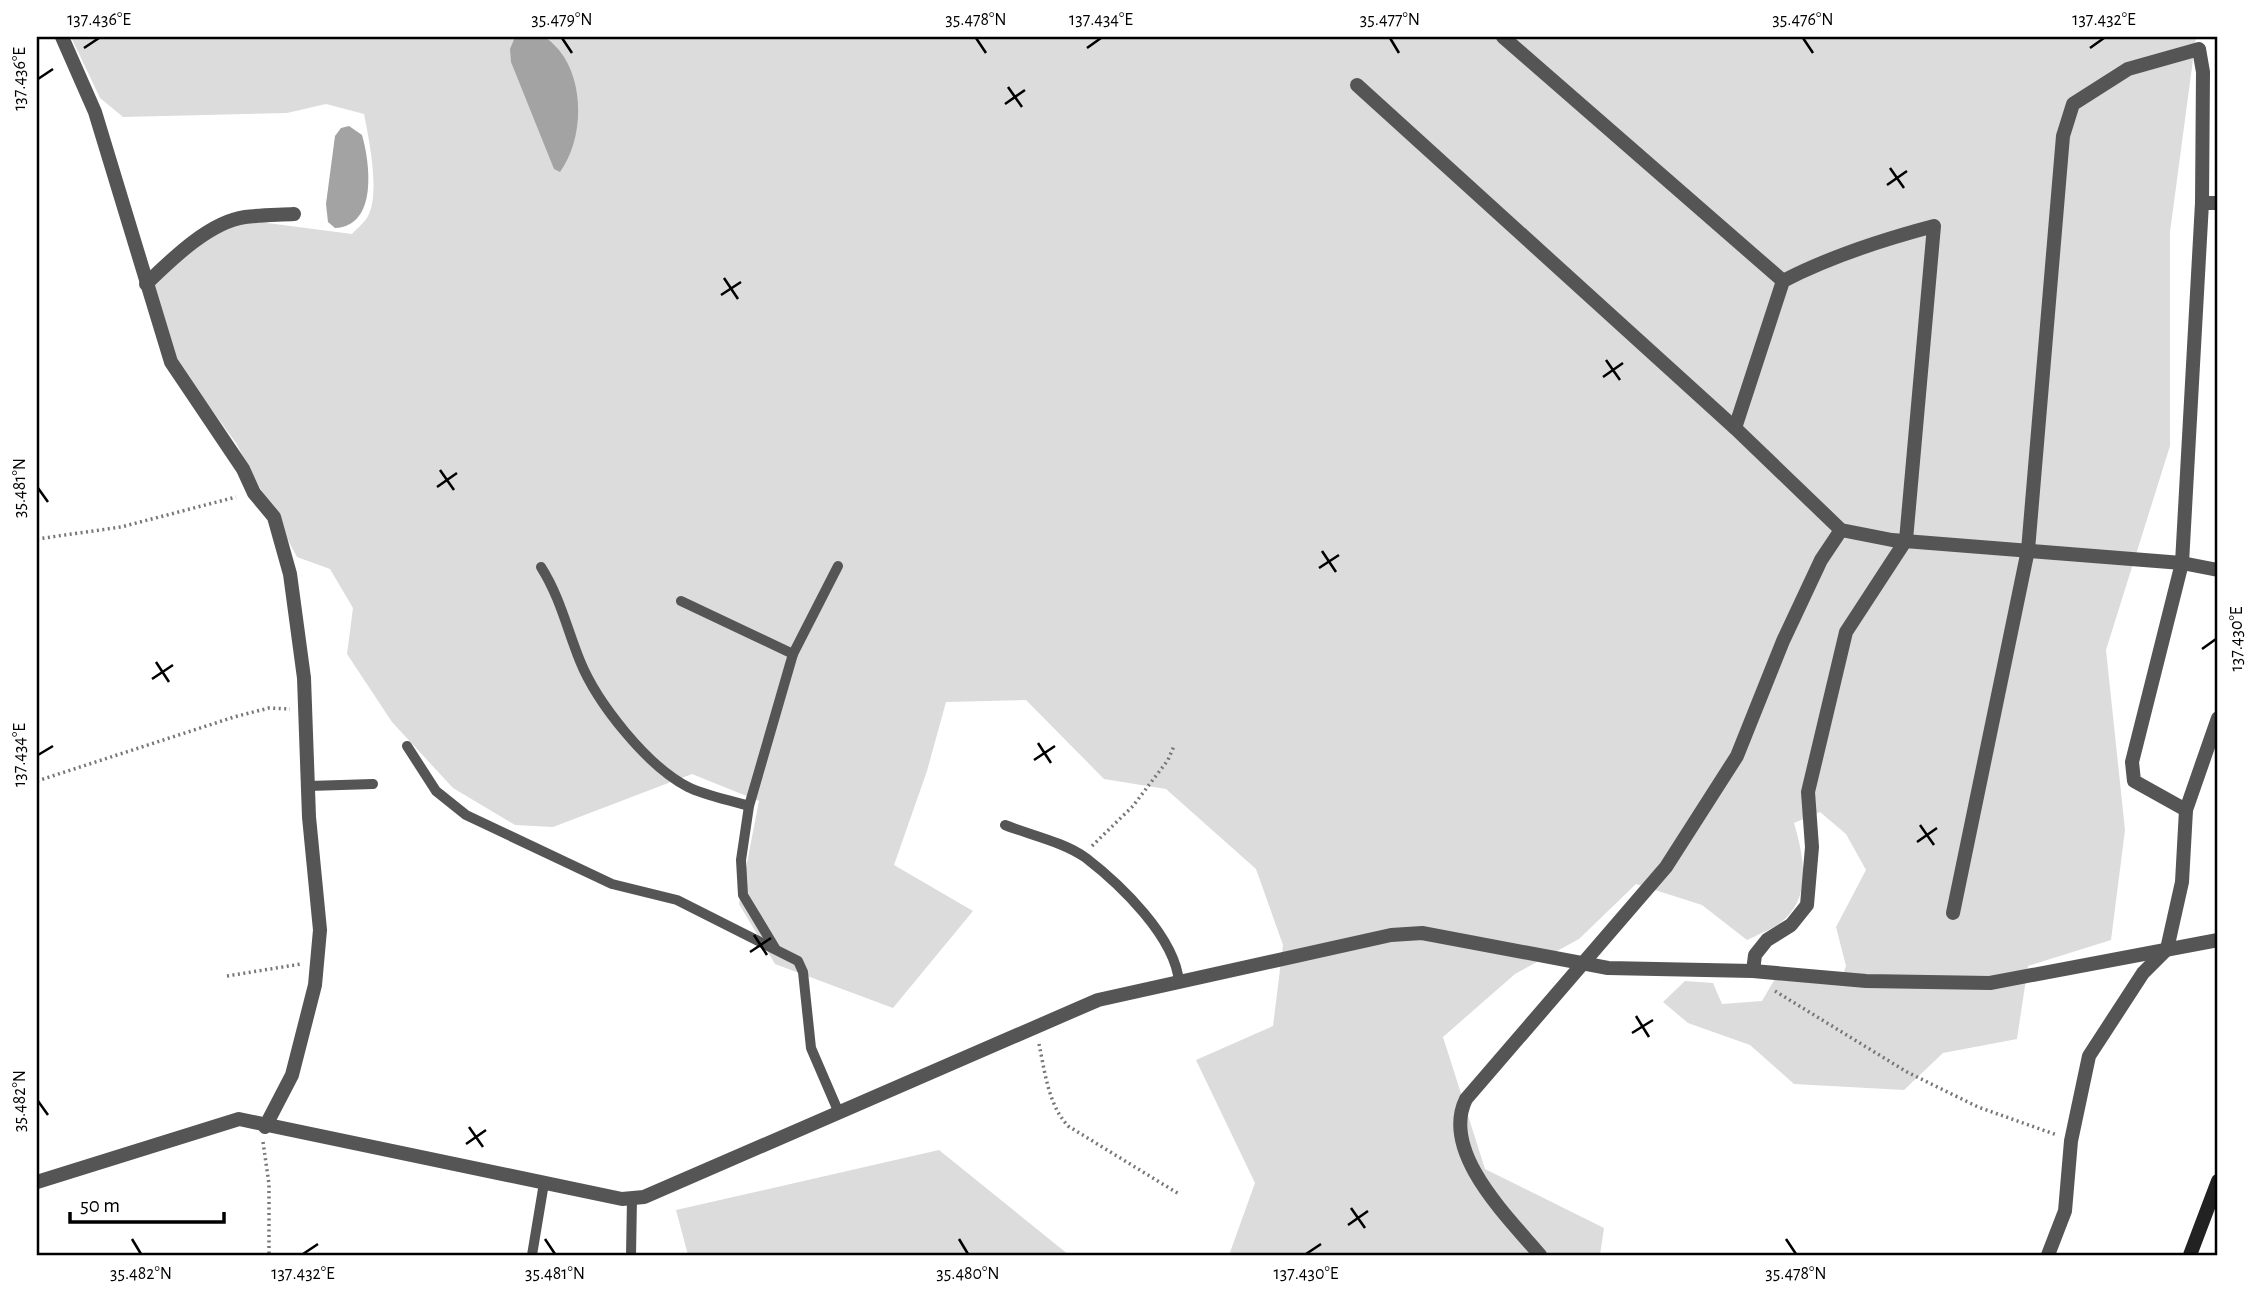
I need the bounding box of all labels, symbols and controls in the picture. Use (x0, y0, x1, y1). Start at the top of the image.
text: 137.436°E (67, 11, 131, 29)
text: 35.479°N (531, 11, 593, 29)
text: 35.478°N (945, 11, 1007, 29)
text: 137.434°E (1069, 11, 1133, 29)
text: 35.477°N (1360, 11, 1420, 29)
text: 35.476°N (1772, 11, 1834, 29)
text: 137.432°E (2072, 11, 2136, 29)
text: 137.436°E (11, 47, 29, 111)
text: 35.481°N (11, 458, 29, 518)
text: 137.430°E (2228, 606, 2246, 671)
text: 137.434°E (11, 723, 29, 787)
text: 35.482°N (11, 1070, 29, 1132)
scale bar (70, 1180, 224, 1224)
text: 50 m (80, 1195, 120, 1216)
text: 35.482°N (110, 1265, 172, 1283)
text: 137.432°E (271, 1265, 335, 1283)
text: 35.481°N (525, 1265, 585, 1283)
text: 35.480°N (936, 1265, 1000, 1283)
text: 137.430°E (1274, 1265, 1339, 1283)
text: 35.478°N (1765, 1265, 1827, 1283)

